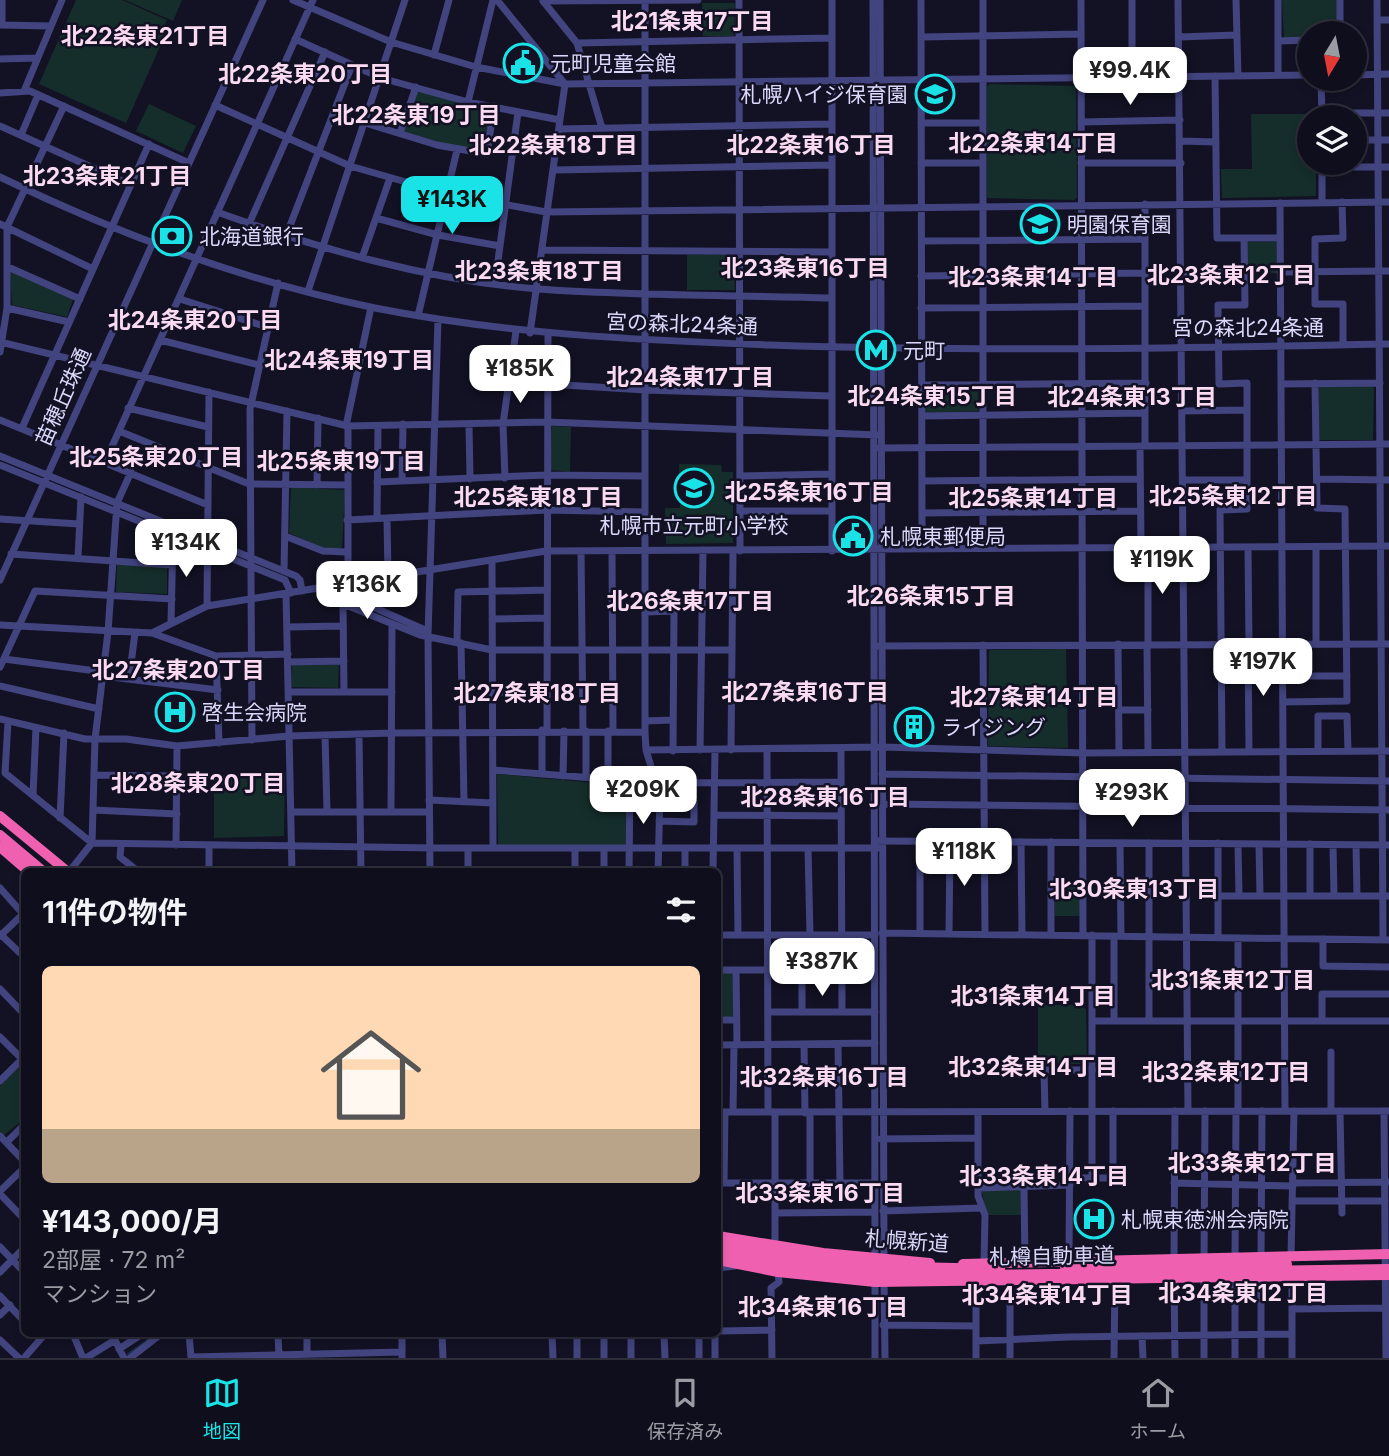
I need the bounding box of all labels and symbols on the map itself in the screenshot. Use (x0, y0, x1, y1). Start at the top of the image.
district label: 北21条東17丁目 (611, 7, 773, 35)
north arrow (1297, 21, 1367, 91)
district label: 北22条東21丁目 (61, 22, 229, 50)
public building icon: 元町児童会館 (502, 42, 544, 84)
pin: ¥99.4K (1073, 48, 1187, 107)
place label: 元町児童会館 (550, 51, 676, 76)
district label: 北22条東20丁目 (218, 60, 392, 88)
school or university icon: 札幌ハイジ保育園 (914, 73, 956, 115)
place label: 札幌ハイジ保育園 (740, 82, 908, 107)
district label: 北22条東19丁目 (332, 101, 500, 129)
district label: 北22条東14丁目 (948, 129, 1118, 157)
district label: 北22条東18丁目 (469, 131, 637, 159)
district label: 北22条東16丁目 (727, 131, 895, 159)
district label: 北23条東21丁目 (23, 162, 191, 190)
pin: ¥143K (403, 176, 501, 236)
school or university icon: 明園保育園 (1019, 203, 1061, 245)
place label: 明園保育園 (1067, 212, 1172, 237)
bank icon: 北海道銀行 (151, 215, 193, 257)
place label: 北海道銀行 (199, 224, 304, 249)
district label: 北23条東16丁目 (720, 254, 890, 282)
district label: 北23条東18丁目 (454, 257, 624, 285)
district label: 北23条東12丁目 (1147, 261, 1315, 289)
district label: 北23条東14丁目 (948, 263, 1118, 291)
district label: 北24条東20丁目 (108, 306, 282, 334)
street label: 宮の森北24条通 (606, 309, 758, 339)
street label: 宮の森北24条通 (1172, 315, 1324, 340)
metro station icon: 元町 (855, 329, 897, 371)
place label: 元町 (903, 338, 945, 363)
street label: 苗穂丘珠通 (30, 344, 96, 450)
district label: 北24条東19丁目 (264, 346, 434, 374)
pin: ¥185K (471, 346, 569, 405)
district label: 北24条東17丁目 (606, 363, 774, 391)
district label: 北24条東15丁目 (847, 382, 1017, 410)
district label: 北24条東13丁目 (1047, 383, 1217, 411)
district label: 北25条東20丁目 (69, 443, 243, 471)
district label: 北25条東19丁目 (256, 447, 426, 475)
school or university icon: 札幌市立元町小学校 (673, 467, 715, 509)
district label: 北25条東16丁目 (724, 478, 894, 506)
district label: 北25条東12丁目 (1149, 482, 1317, 510)
district label: 北25条東18丁目 (453, 483, 623, 511)
district label: 北25条東14丁目 (948, 484, 1118, 512)
place label: 札幌市立元町小学校 (600, 513, 789, 538)
public building icon: 札幌東郵便局 (832, 515, 874, 557)
pin: ¥134K (137, 520, 235, 579)
place label: 札幌東郵便局 (880, 524, 1006, 549)
pin: ¥119K (1113, 536, 1211, 596)
pin: ¥136K (318, 562, 416, 621)
district label: 北26条東15丁目 (846, 582, 1016, 610)
district label: 北26条東17丁目 (606, 587, 774, 615)
pin: ¥197K (1214, 638, 1312, 698)
district label: 北27条東20丁目 (92, 656, 264, 684)
district label: 北27条東16丁目 (721, 678, 889, 706)
district label: 北27条東18丁目 (453, 679, 621, 707)
district label: 北27条東14丁目 (950, 683, 1118, 711)
hospital icon: 啓生会病院 (154, 691, 196, 733)
place label: 啓生会病院 (202, 700, 307, 725)
building icon: ライジング (893, 706, 935, 748)
place label: ライジング (941, 715, 1046, 740)
pin: ¥209K (594, 766, 692, 826)
district label: 北28条東20丁目 (111, 769, 285, 797)
pin: ¥293K (1083, 770, 1181, 829)
district label: 北28条東16丁目 (740, 783, 910, 811)
pin: ¥118K (915, 828, 1013, 888)
district label: 北30条東13丁目 (1049, 875, 1219, 903)
pin: ¥387K (773, 939, 871, 998)
district label: 北31条東12丁目 (1151, 966, 1315, 994)
district label: 北31条東14丁目 (950, 982, 1116, 1010)
district label: 北32条東14丁目 (948, 1053, 1118, 1081)
district label: 北32条東12丁目 (1142, 1058, 1310, 1086)
district label: 北32条東16丁目 (739, 1063, 909, 1091)
district label: 北33条東12丁目 (1167, 1149, 1337, 1177)
district label: 北33条東14丁目 (959, 1162, 1129, 1190)
district label: 北33条東16丁目 (735, 1179, 905, 1207)
hospital icon: 札幌東徳洲会病院 (1073, 1198, 1115, 1240)
place label: 札幌東徳洲会病院 (1121, 1207, 1289, 1232)
street label: 札幌新道 (864, 1226, 950, 1256)
street label: 札樽自動車道 (989, 1242, 1115, 1270)
district label: 北34条東12丁目 (1158, 1279, 1328, 1307)
district label: 北34条東14丁目 (962, 1281, 1132, 1309)
district label: 北34条東16丁目 (738, 1293, 908, 1321)

